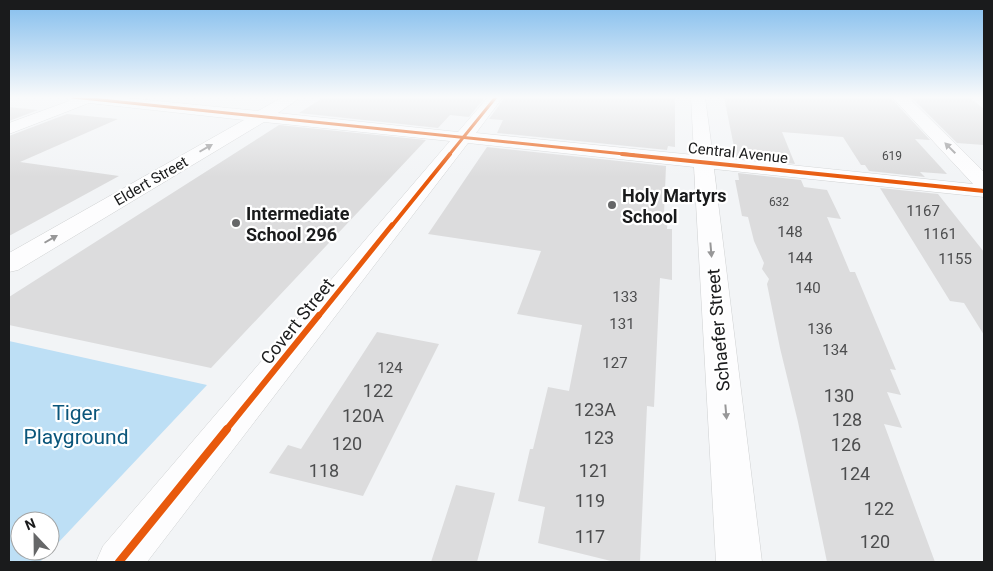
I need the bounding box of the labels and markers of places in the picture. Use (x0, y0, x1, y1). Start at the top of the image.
place label: Holy Martyrs School (622, 185, 727, 227)
marker: Holy Martyrs School (606, 199, 618, 211)
place label: Intermediate School 296 (246, 203, 350, 245)
marker: Intermediate School 296 (230, 217, 242, 229)

